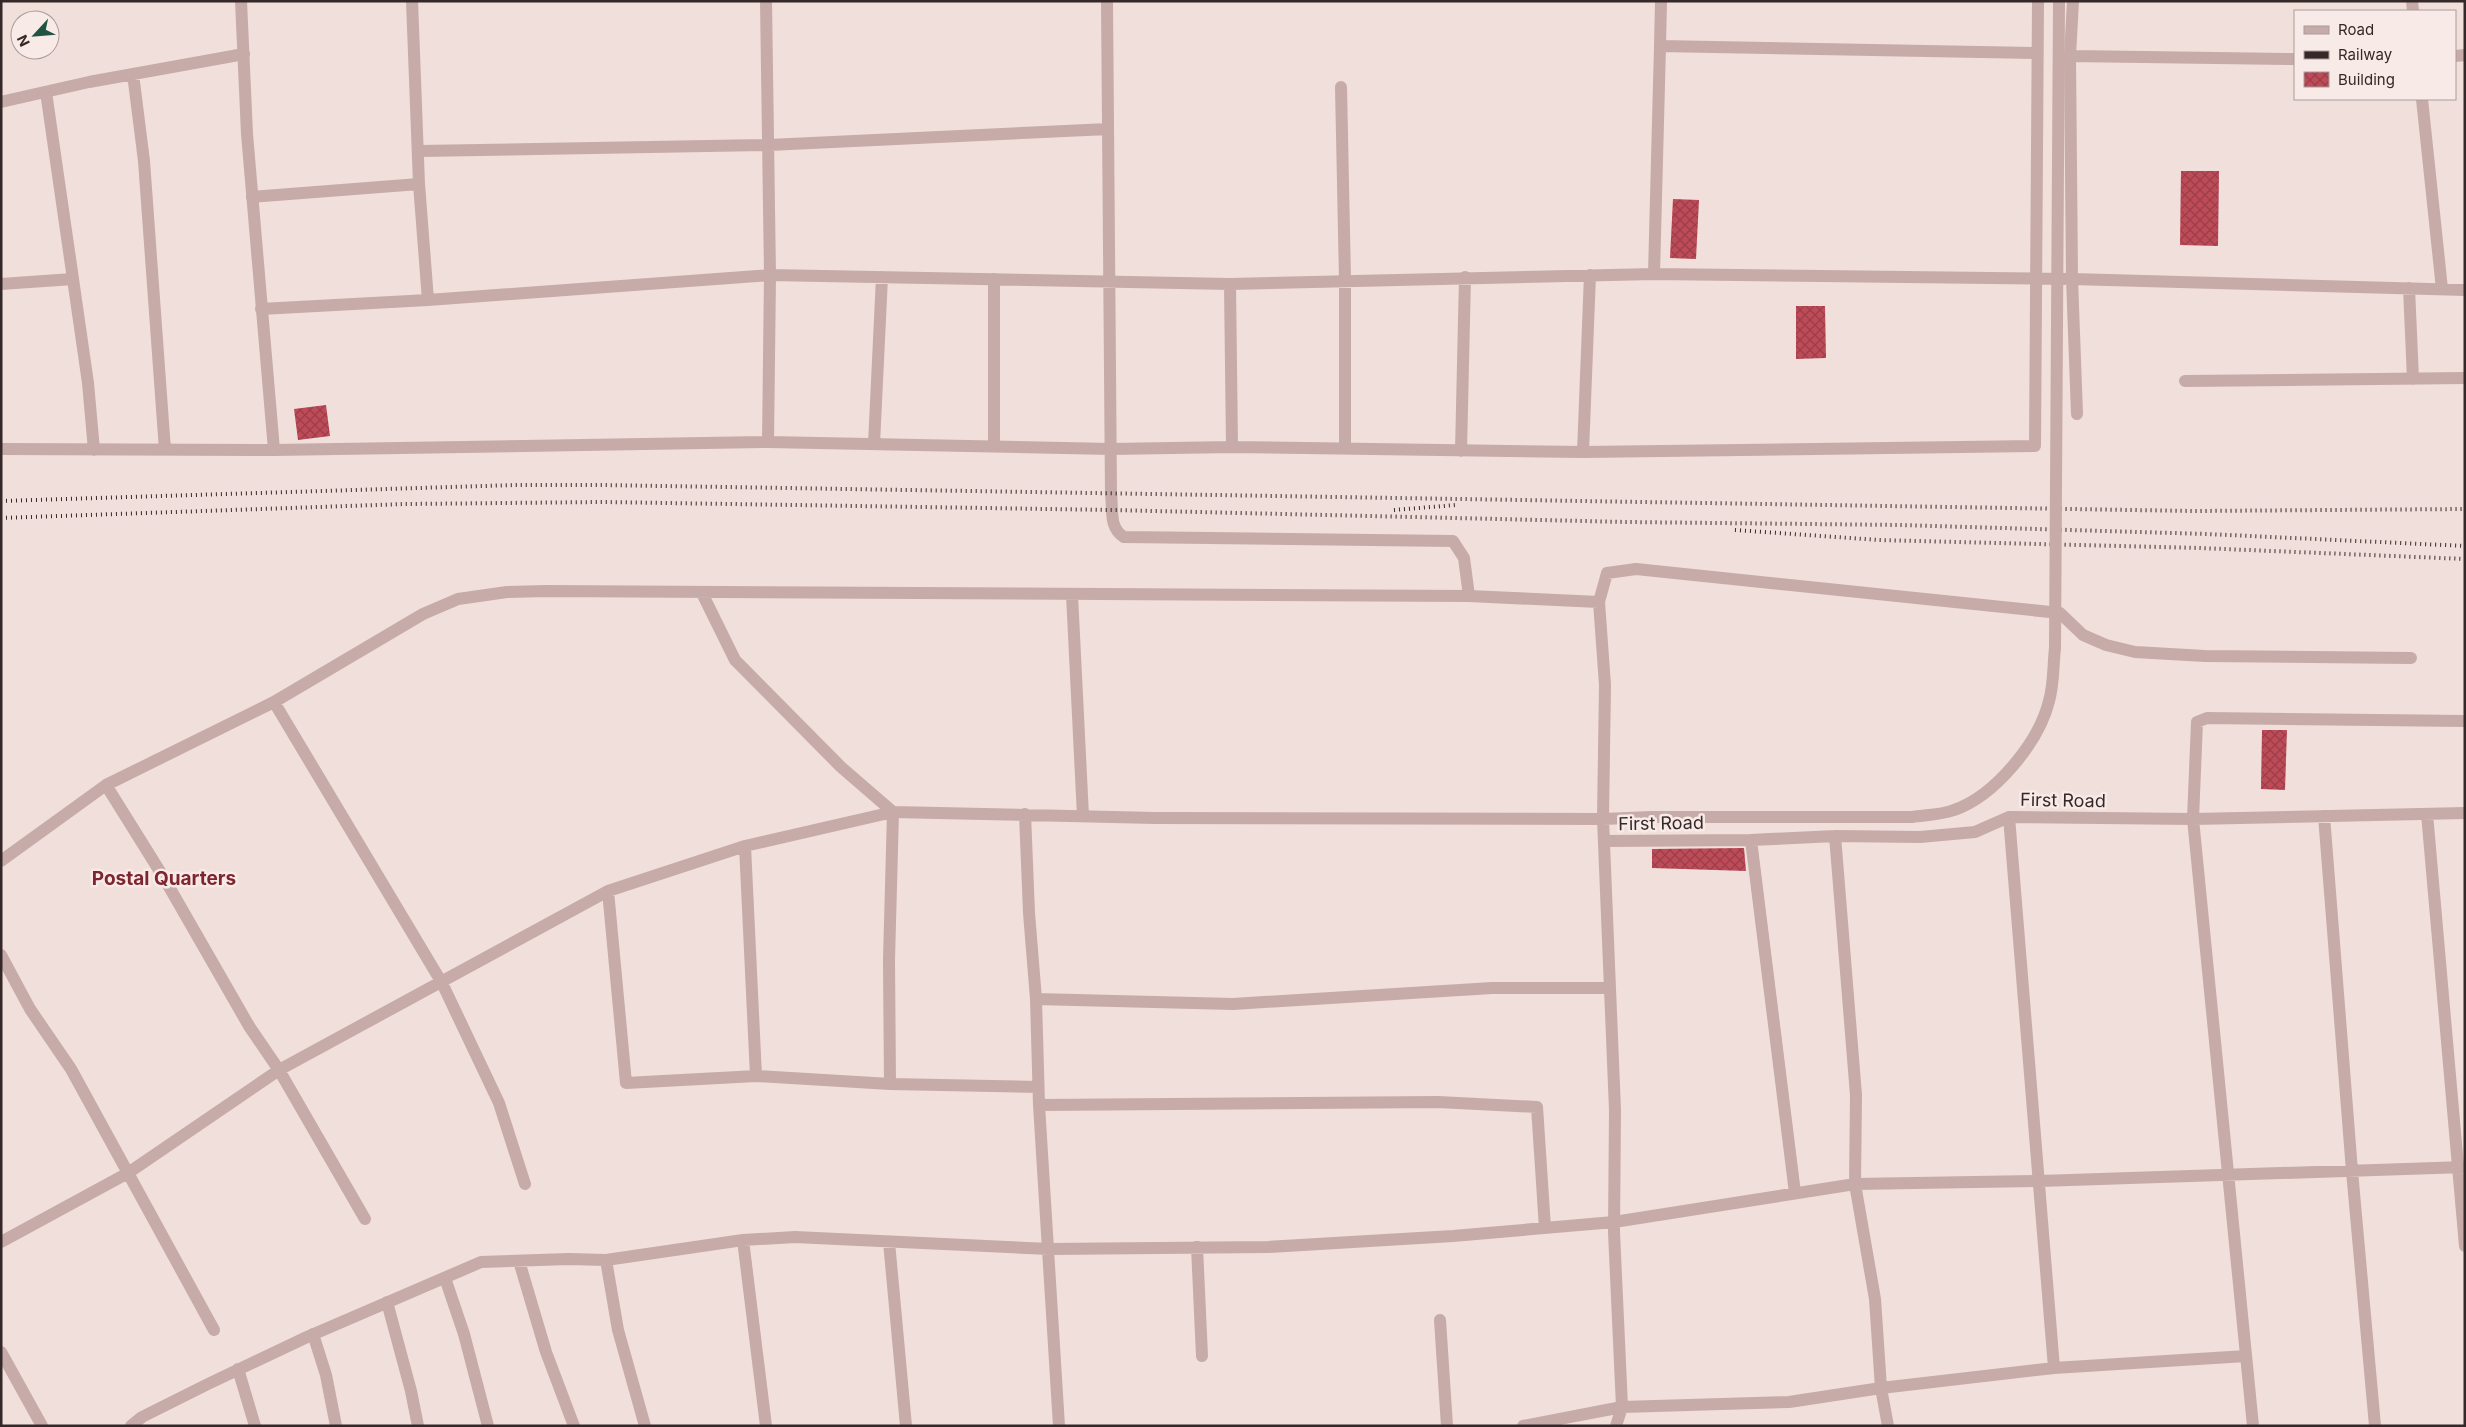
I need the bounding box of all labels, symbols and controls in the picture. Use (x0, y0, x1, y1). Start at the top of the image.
north arrow (10, 10, 60, 60)
legend (2294, 10, 2456, 100)
text: Road (2338, 20, 2374, 39)
text: N (13, 32, 33, 49)
text: Railway (2338, 45, 2393, 64)
text: Building (2338, 70, 2395, 89)
street label: First Road (2020, 789, 2106, 811)
street label: First Road (1618, 812, 1704, 834)
district label: Postal Quarters (92, 867, 236, 890)

